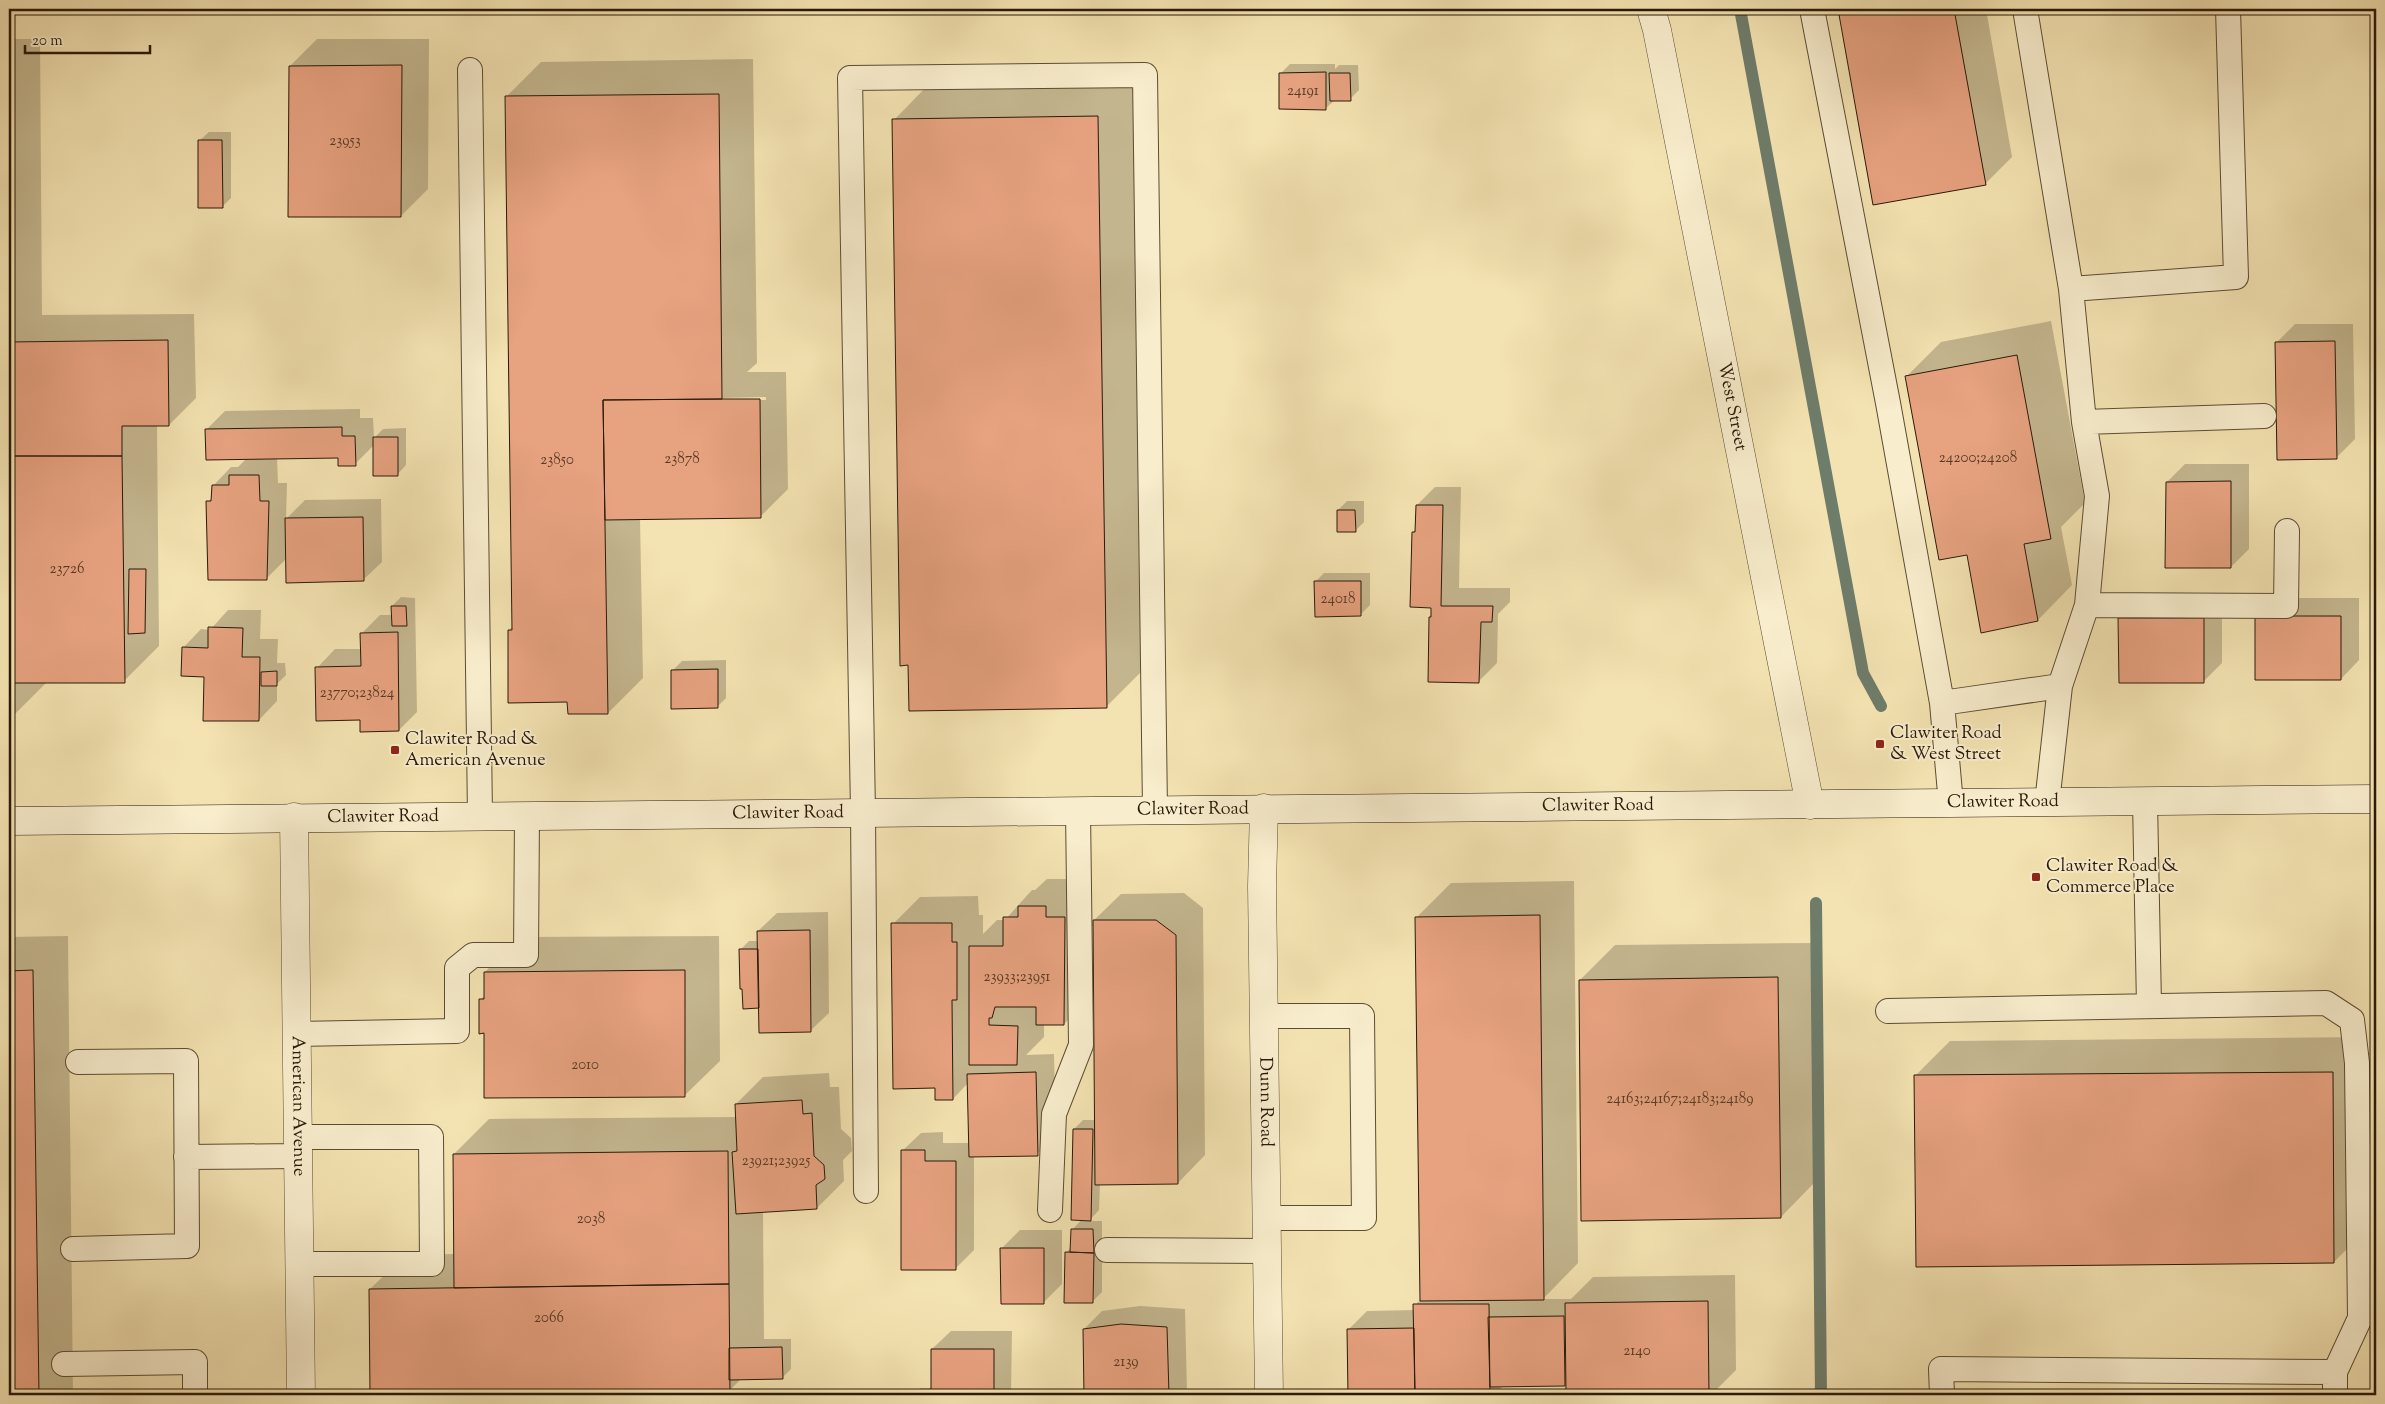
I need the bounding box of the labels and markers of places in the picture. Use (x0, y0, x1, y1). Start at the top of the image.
place label: Clawiter Road & West Street (1890, 721, 2002, 768)
place label: Clawiter Road & American Avenue (405, 727, 546, 774)
marker: Clawiter Road & West Street (1874, 738, 1886, 750)
marker: Clawiter Road & American Avenue (389, 744, 401, 756)
place label: Clawiter Road & Commerce Place (2046, 854, 2179, 901)
marker: Clawiter Road & Commerce Place (2030, 871, 2042, 883)

